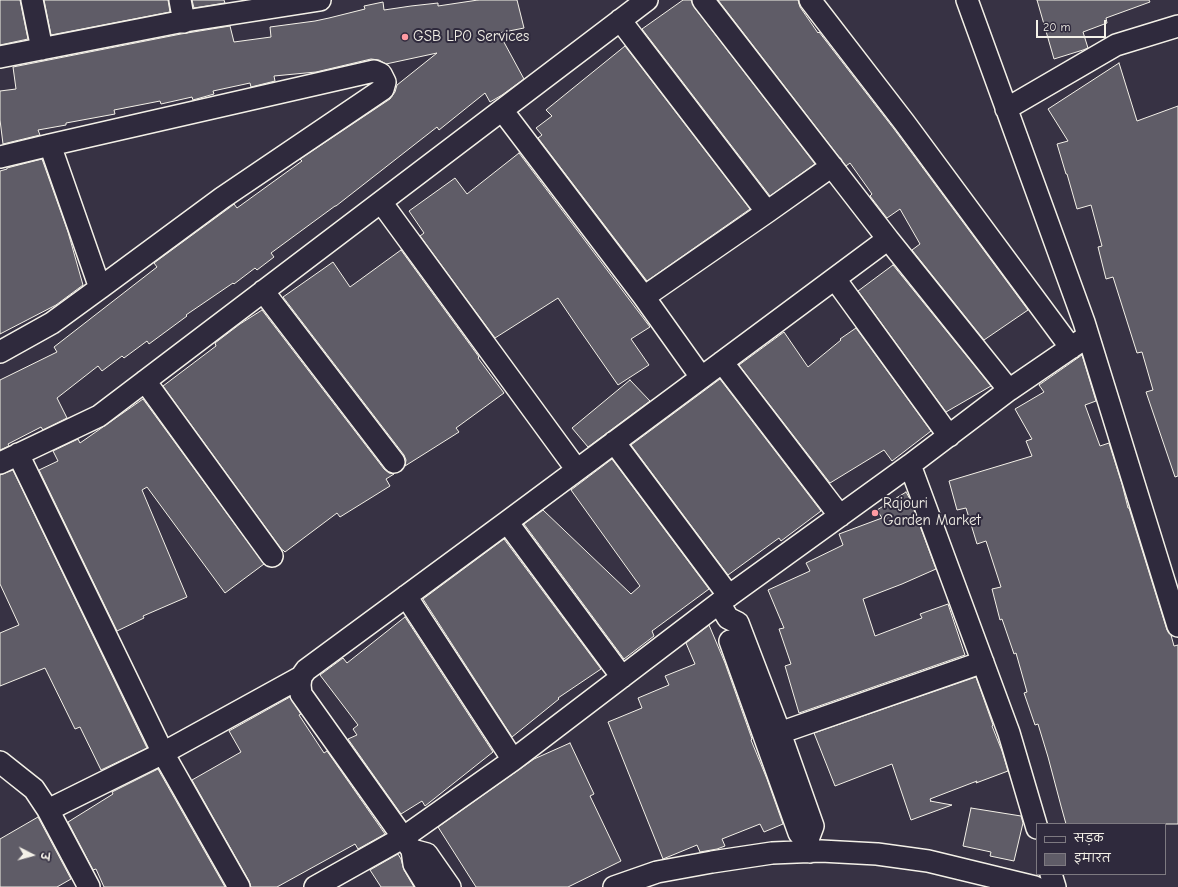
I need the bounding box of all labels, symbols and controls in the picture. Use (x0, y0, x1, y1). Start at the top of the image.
scale bar (1038, 12, 1108, 38)
text: 20 m (1043, 20, 1071, 34)
place label: GSB LPO Services (413, 28, 529, 46)
marker: GSB LPO Services (400, 32, 410, 42)
place label: Rajouri Garden Market (883, 495, 981, 530)
marker: Rajouri Garden Market (870, 508, 880, 518)
legend (1036, 823, 1166, 875)
text: सड़क (1074, 831, 1104, 845)
north arrow (12, 835, 52, 875)
text: इमारत (1074, 851, 1111, 865)
text: उ (38, 852, 51, 861)

